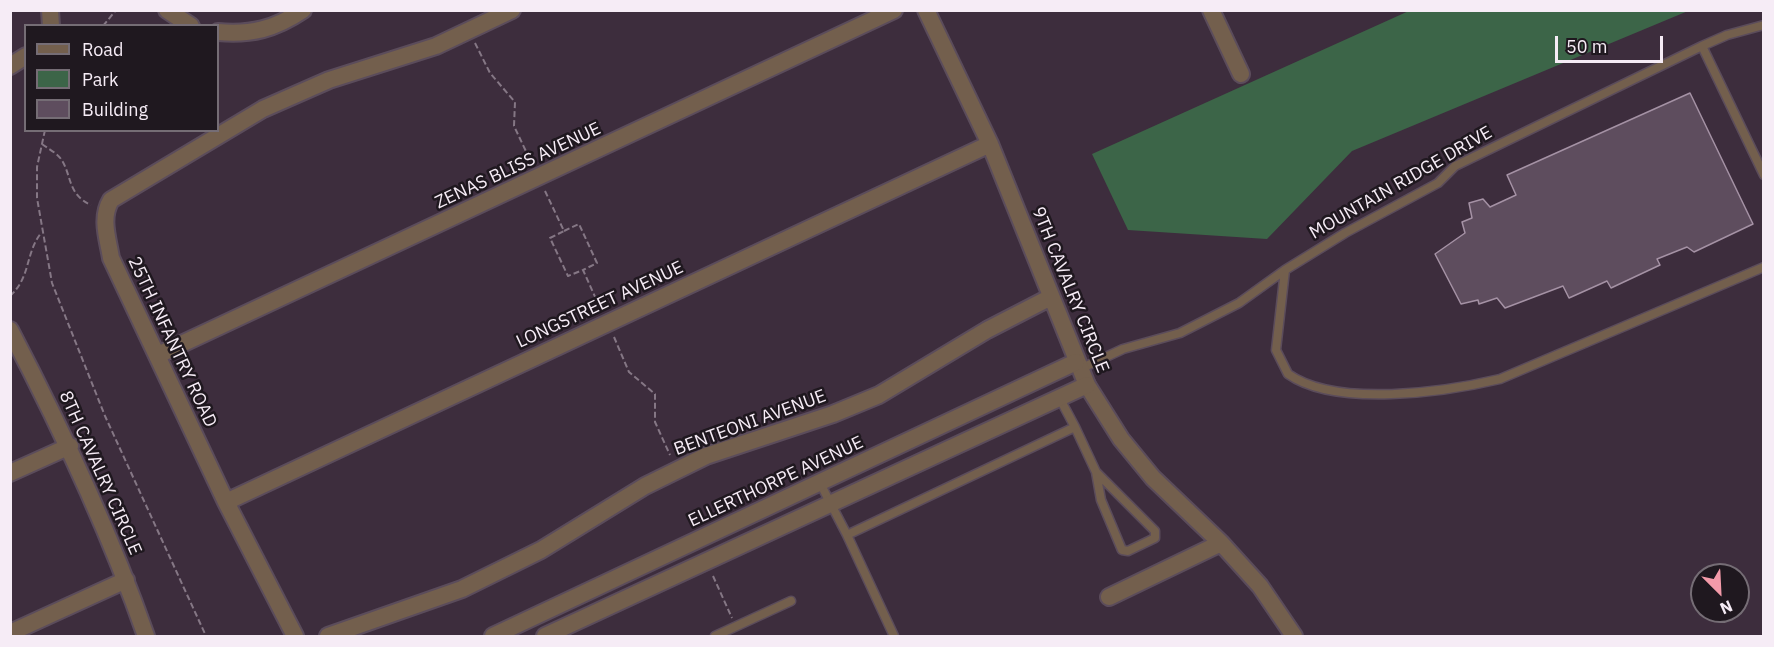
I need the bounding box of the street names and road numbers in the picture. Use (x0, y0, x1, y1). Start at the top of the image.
street label: ZENAS BLISS AVENUE (432, 118, 604, 214)
street label: MOUNTAIN RIDGE DRIVE (1306, 122, 1496, 244)
street label: 9TH CAVALRY CIRCLE (1027, 204, 1113, 376)
street label: 25TH INFANTRY ROAD (123, 253, 221, 431)
street label: LONGSTREET AVENUE (513, 257, 687, 353)
street label: BENTEONI AVENUE (671, 385, 829, 461)
street label: 8TH CAVALRY CIRCLE (54, 388, 146, 558)
street label: ELLERTHORPE AVENUE (685, 432, 867, 532)

